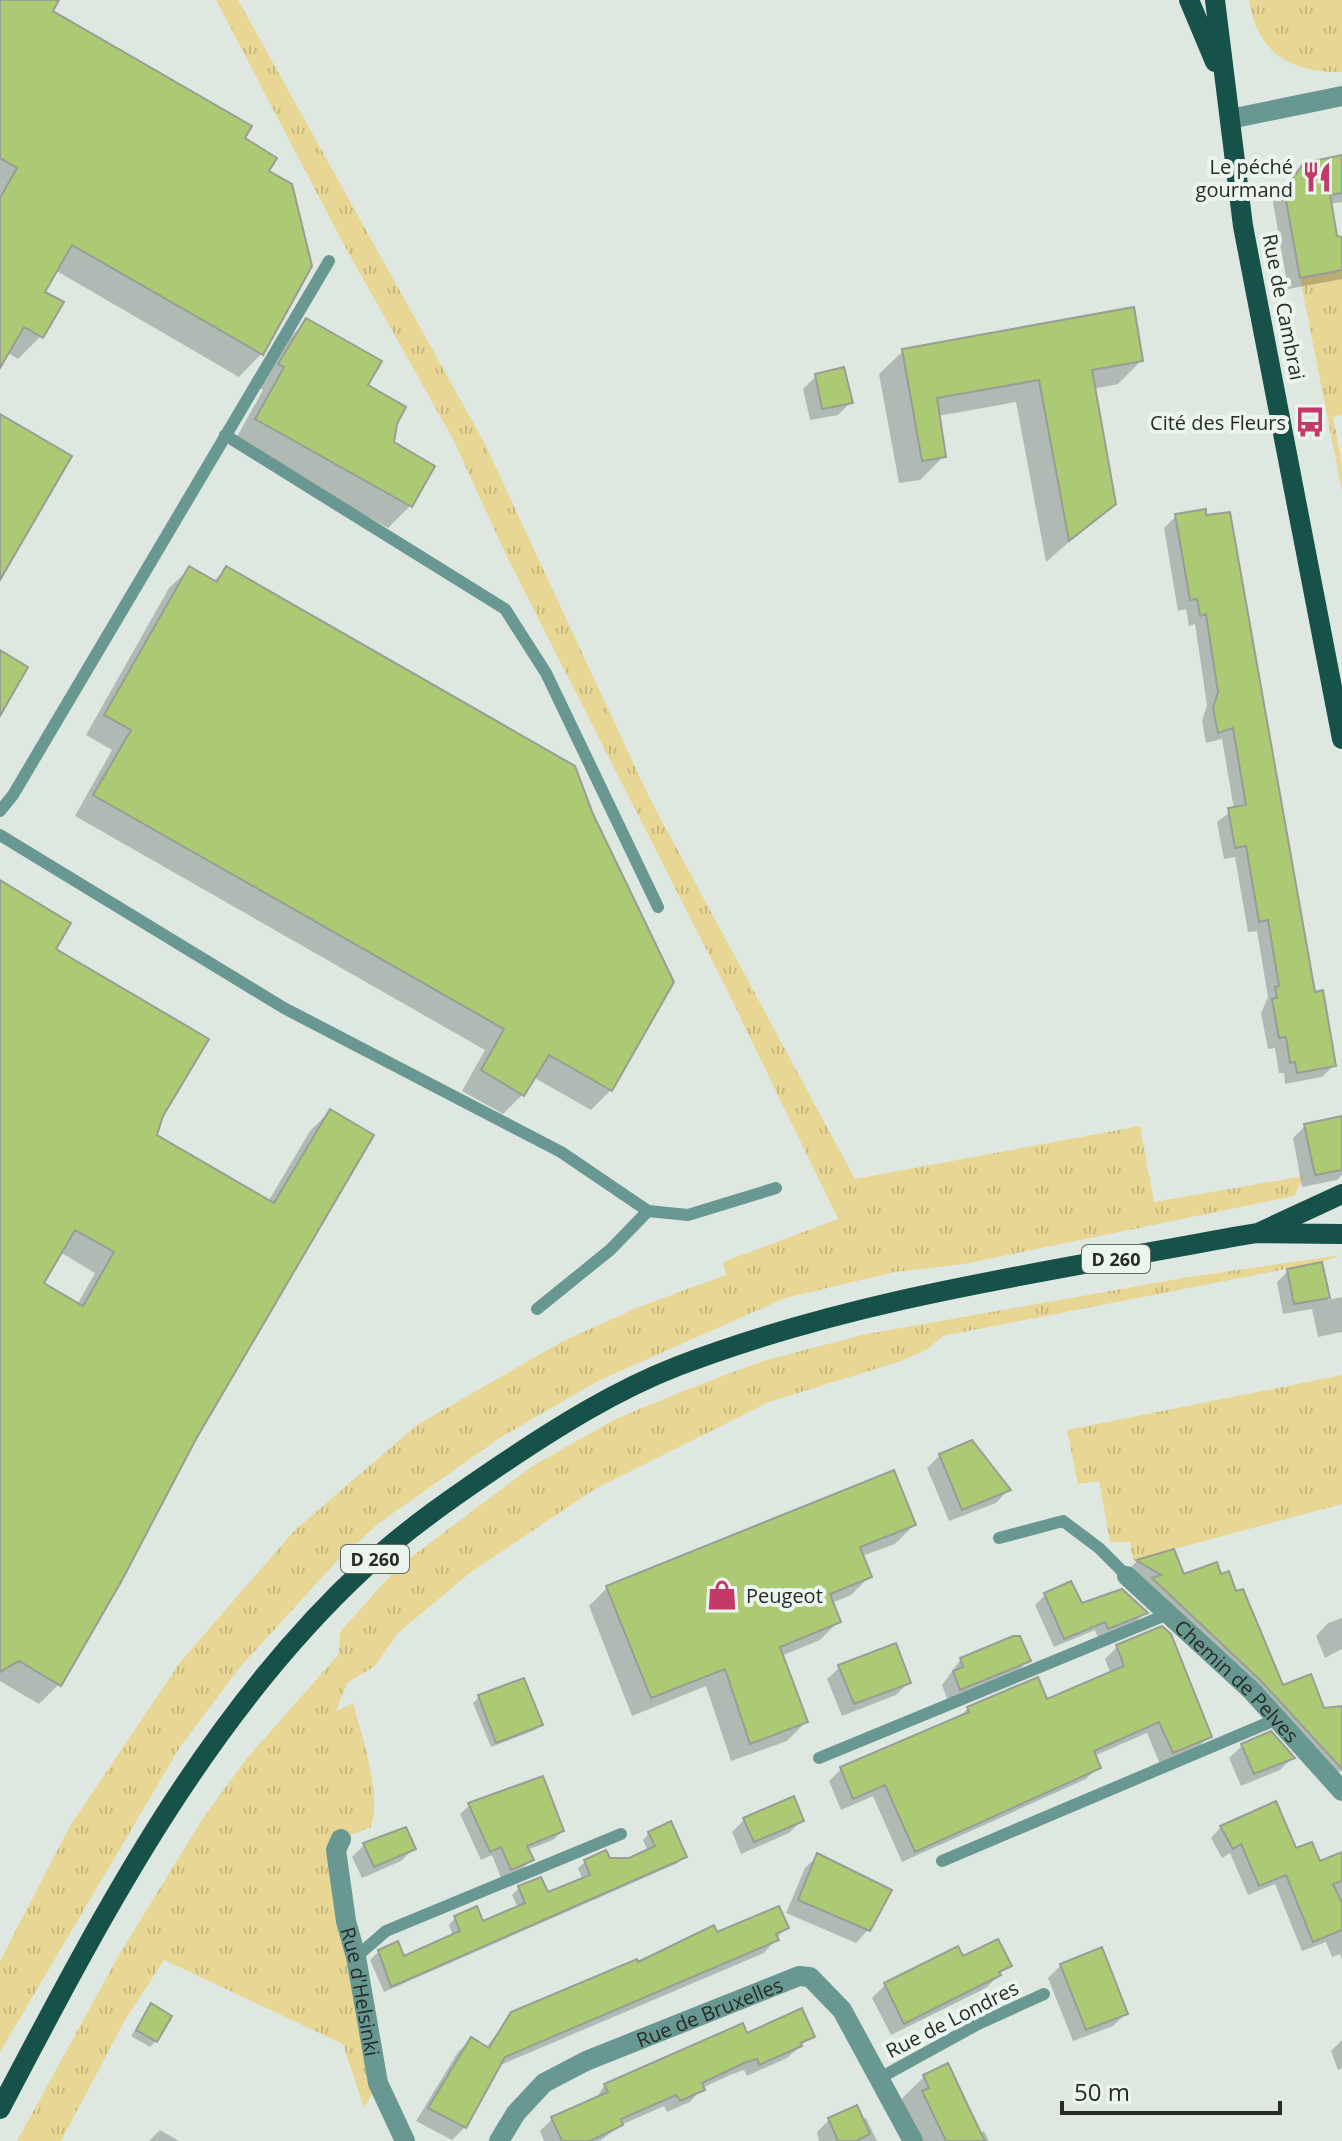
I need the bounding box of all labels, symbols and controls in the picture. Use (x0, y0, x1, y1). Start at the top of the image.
place label: Le péché gourmand (1196, 153, 1293, 203)
restaurant icon: Le péché gourmand (1300, 160, 1334, 194)
street label: Rue de Cambrai (1257, 232, 1311, 382)
bus stop icon: Cité des Fleurs (1293, 405, 1327, 439)
place label: Cité des Fleurs (1150, 409, 1286, 436)
road number: D 260 (1082, 1245, 1150, 1273)
road number: D 260 (341, 1545, 409, 1573)
shop icon: Peugeot (705, 1578, 739, 1612)
place label: Peugeot (746, 1582, 823, 1609)
street label: Chemin de Pelves (1169, 1613, 1305, 1748)
street label: Rue d'Helsinki (335, 1924, 387, 2058)
street label: Rue de Bruxelles (632, 1970, 787, 2053)
street label: Rue de Londres (881, 1974, 1023, 2064)
scale bar (1062, 2065, 1280, 2115)
text: 50 m (1074, 2075, 1130, 2108)

